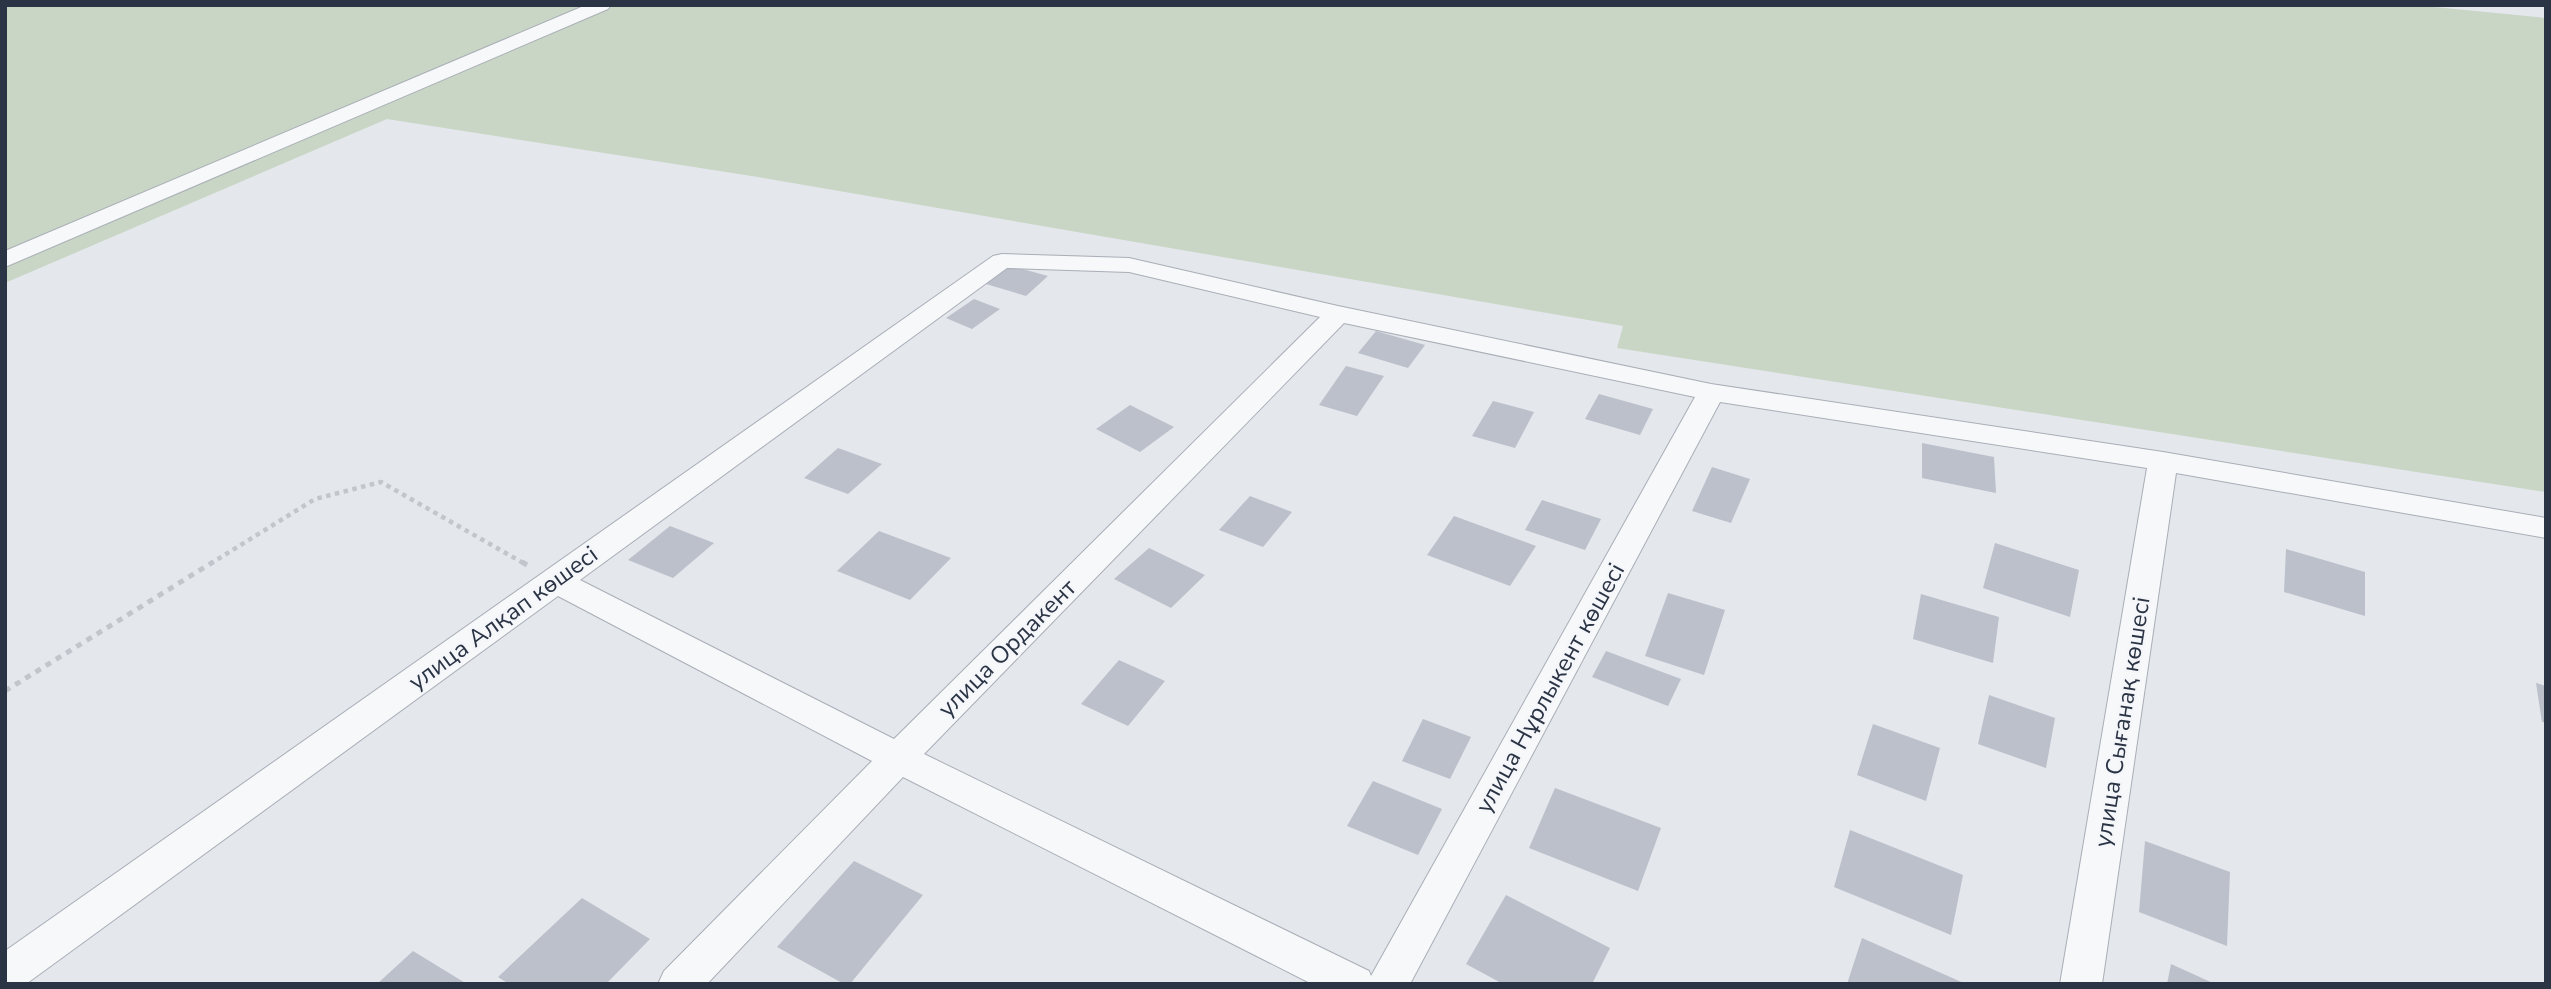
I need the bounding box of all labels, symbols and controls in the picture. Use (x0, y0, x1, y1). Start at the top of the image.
street label: улица Алқап көшесі (402, 538, 604, 698)
street label: улица Нұрлыкент көшесі (1468, 557, 1632, 819)
street label: улица Ордакент (931, 572, 1083, 724)
street label: улица Сығанақ көшесі (2086, 595, 2158, 849)

